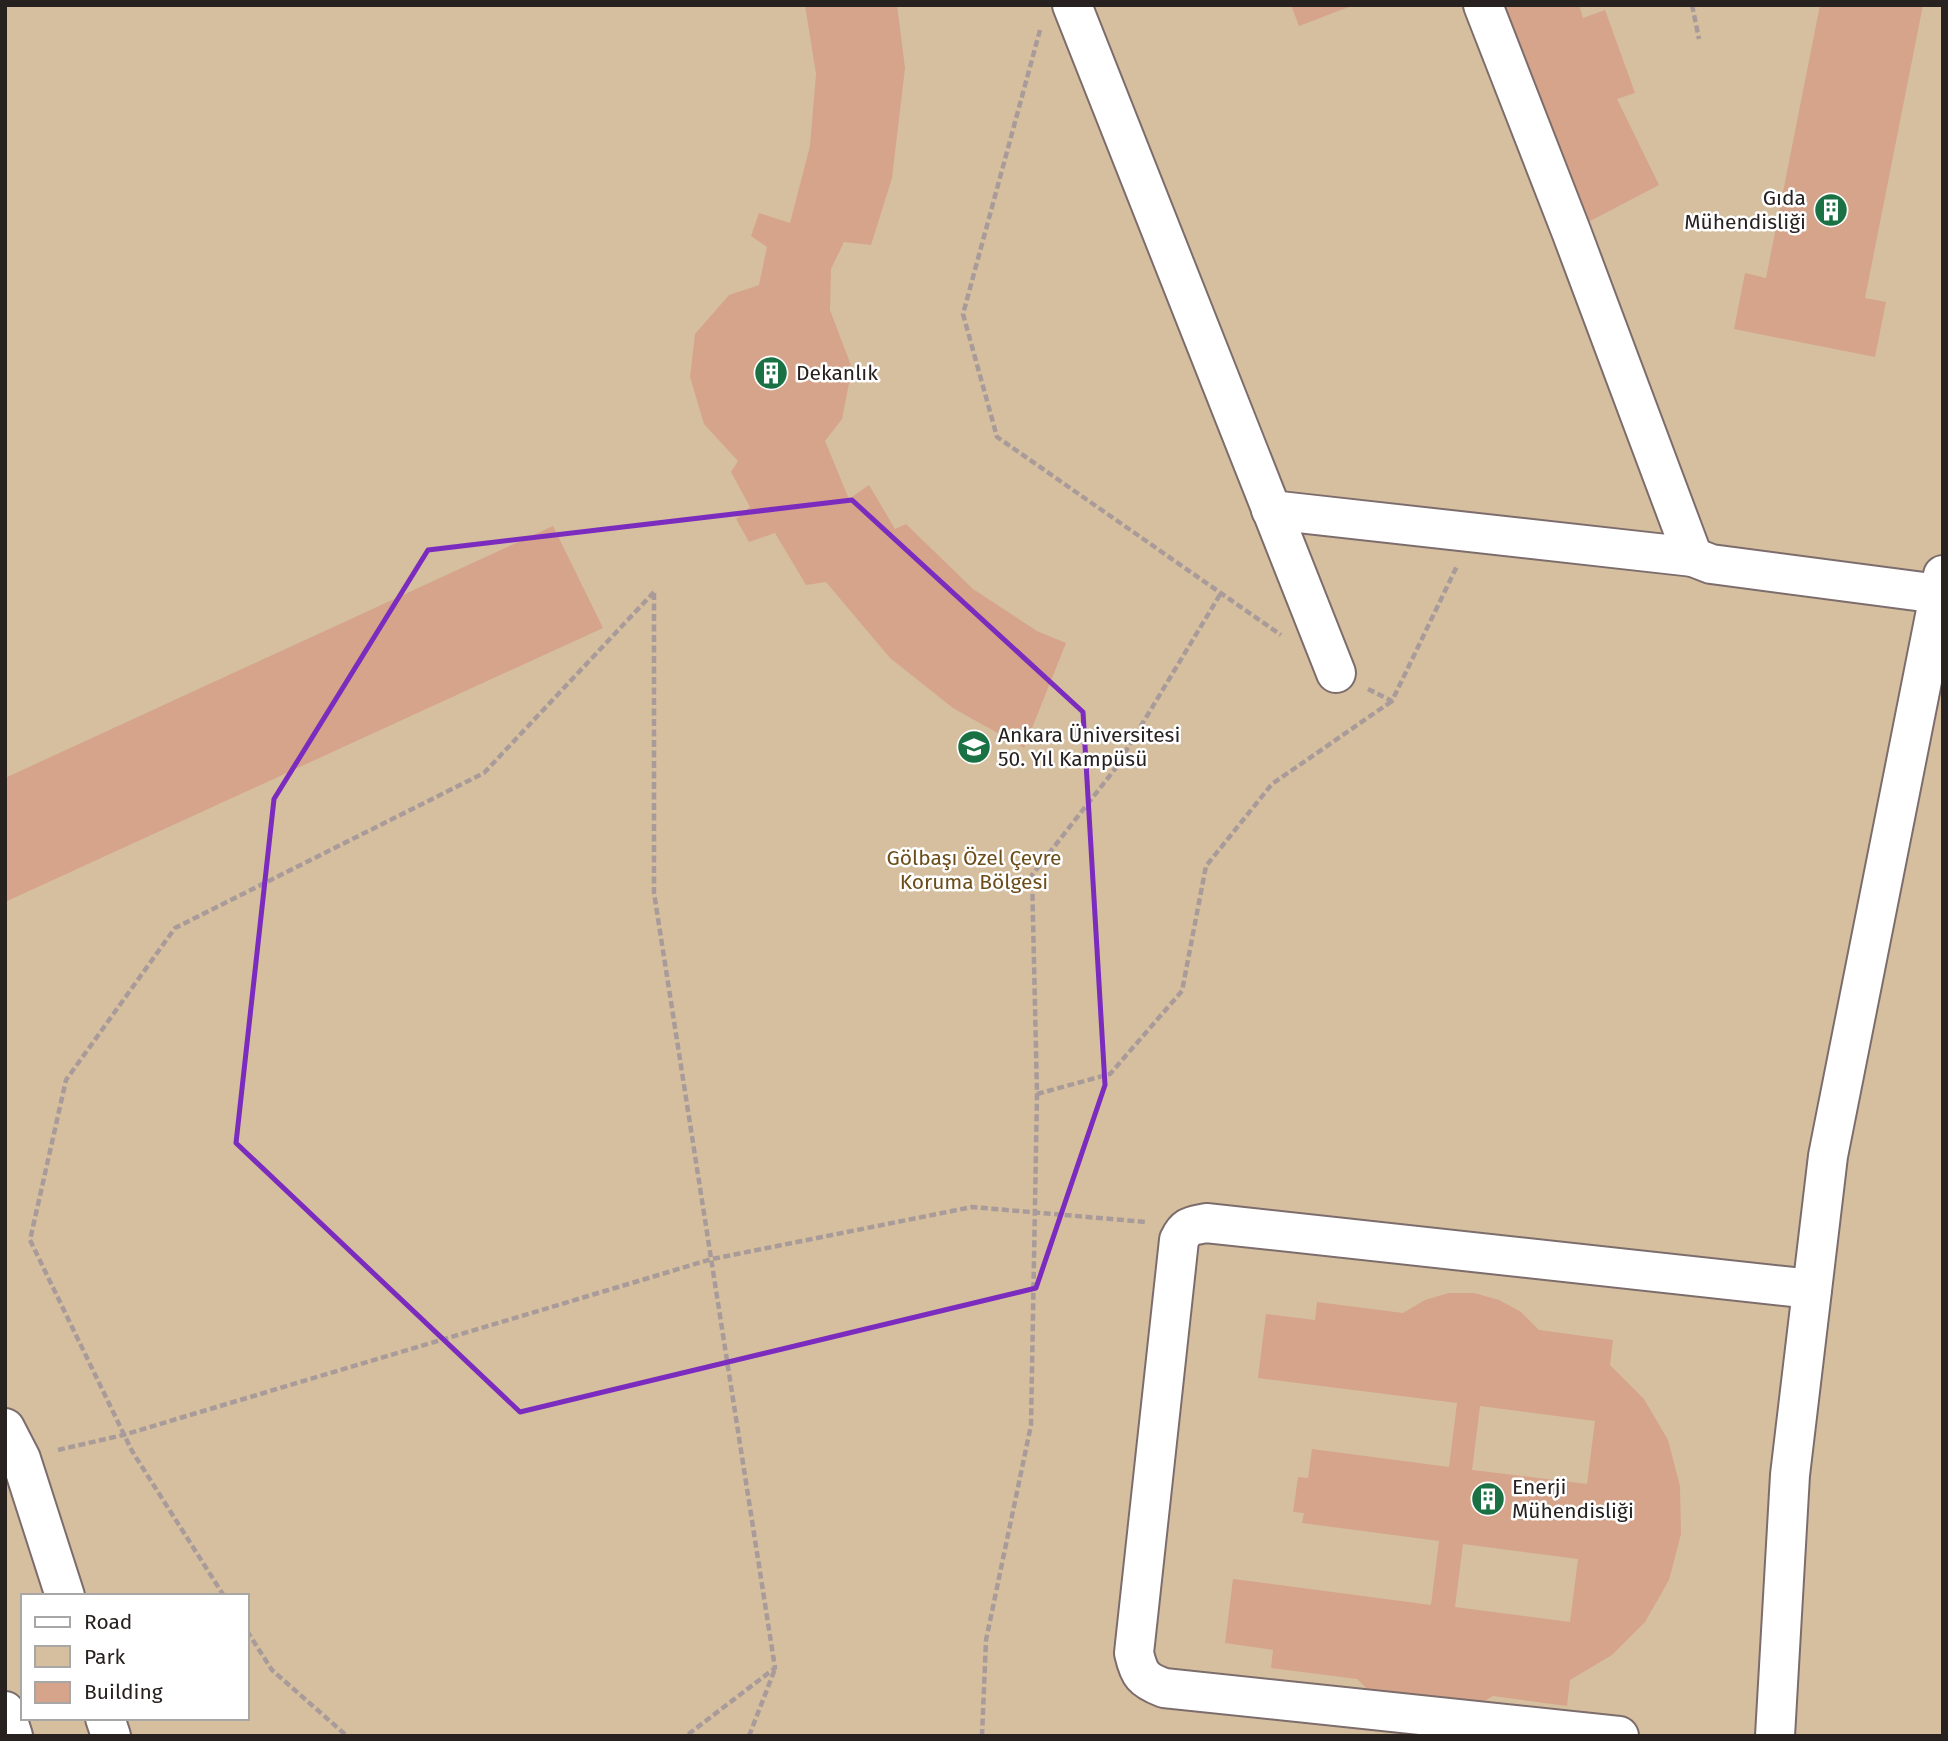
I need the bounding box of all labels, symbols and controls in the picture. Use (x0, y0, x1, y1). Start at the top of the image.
place label: Gıda Mühendisliği (1684, 185, 1806, 235)
building icon: Gıda Mühendisliği (1812, 191, 1850, 229)
building icon: Dekanlık (752, 354, 790, 392)
place label: Dekanlık (796, 360, 878, 386)
place label: Ankara Üniversitesi 50. Yıl Kampüsü (998, 722, 1180, 772)
school or university icon: Ankara Üniversitesi 50. Yıl Kampüsü (955, 728, 993, 766)
park label: Gölbaşı Özel Çevre Koruma Bölgesi (887, 845, 1061, 895)
place label: Enerji Mühendisliği (1512, 1474, 1634, 1524)
building icon: Enerji Mühendisliği (1469, 1480, 1507, 1518)
legend (21, 1594, 248, 1720)
text: Road (84, 1609, 132, 1635)
text: Park (84, 1644, 126, 1670)
text: Building (84, 1679, 163, 1705)

